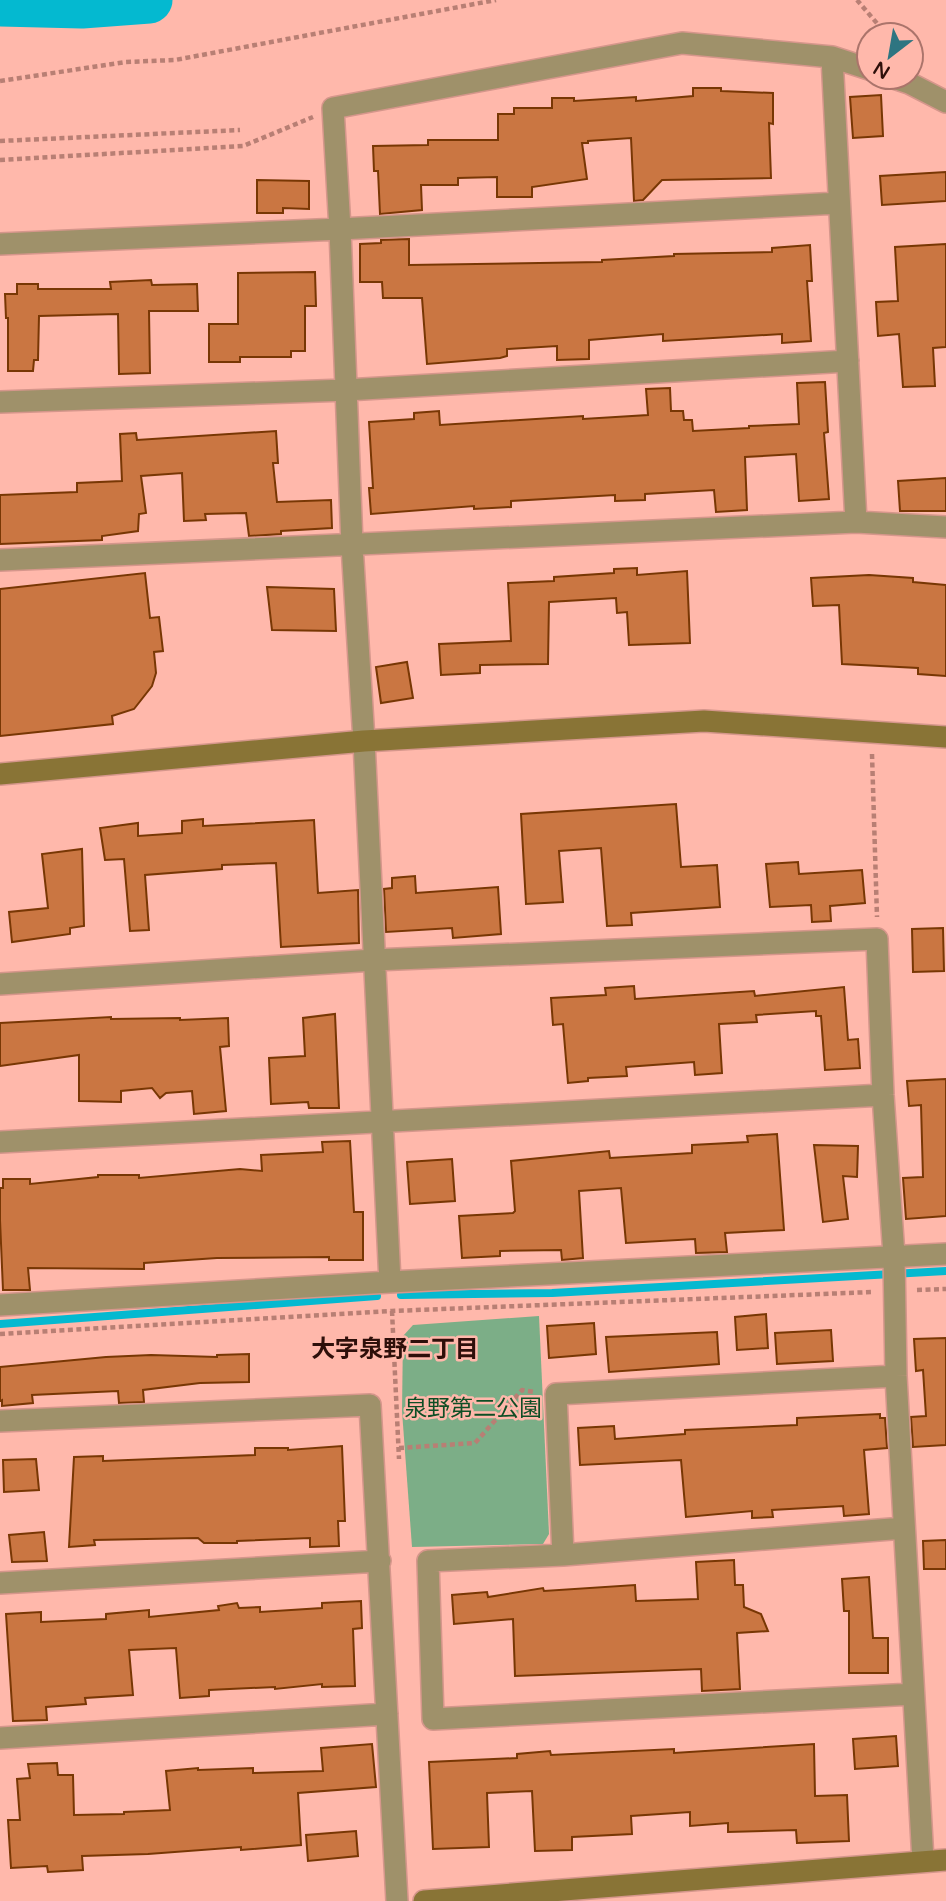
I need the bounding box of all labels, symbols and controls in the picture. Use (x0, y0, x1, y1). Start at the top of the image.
north arrow (855, 21, 925, 91)
text: N (870, 56, 894, 83)
district label: 大字泉野二丁目 (311, 1335, 479, 1364)
park label: 泉野第二公園 (404, 1395, 542, 1423)

